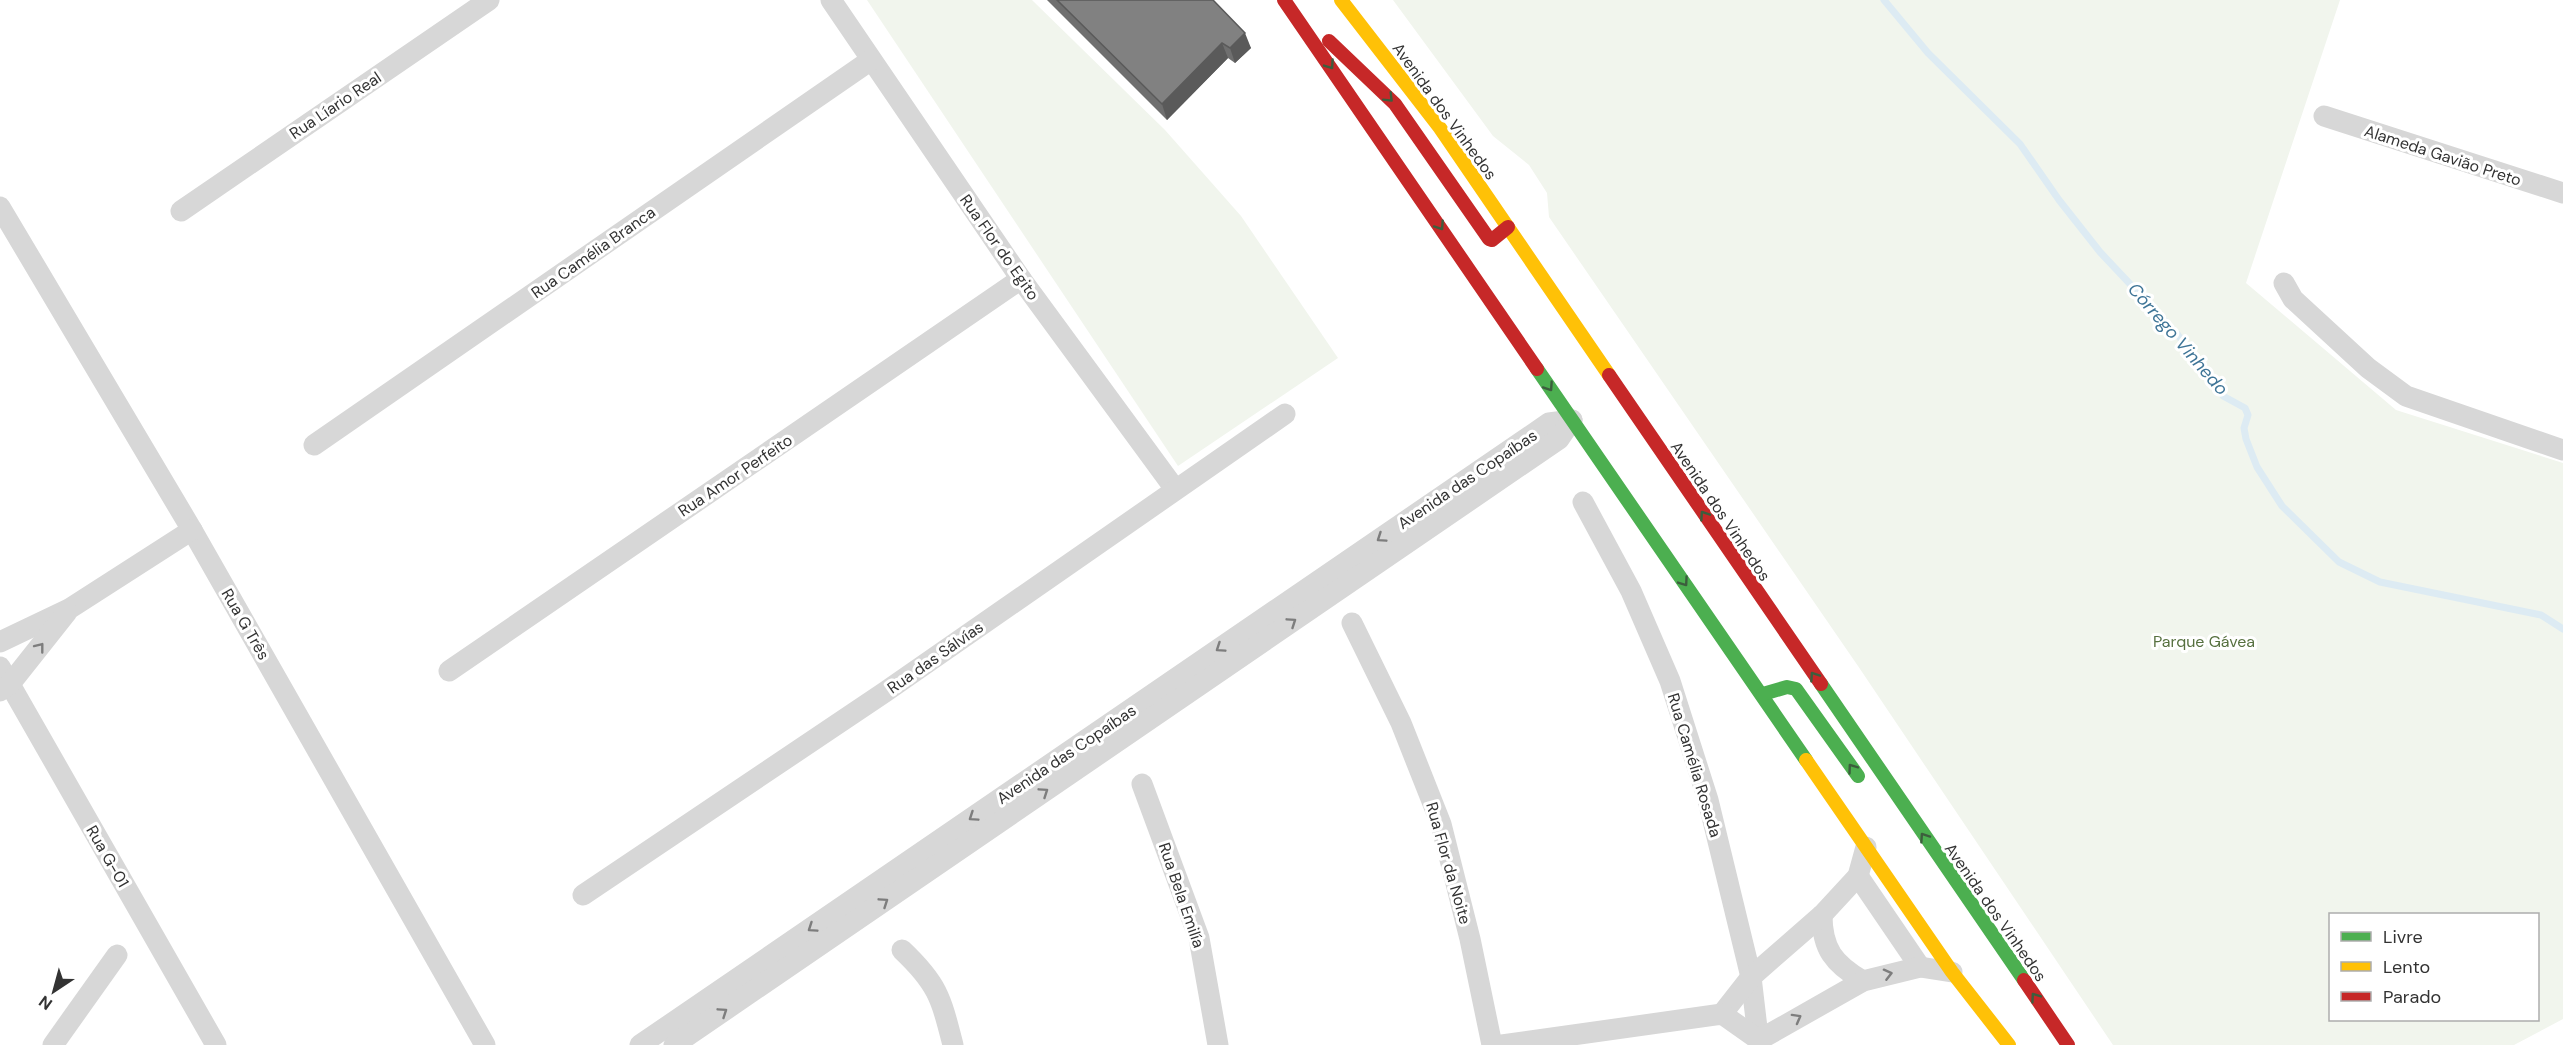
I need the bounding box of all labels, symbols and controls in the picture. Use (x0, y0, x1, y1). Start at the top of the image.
street label: Avenida dos Vinhedos (1388, 39, 1501, 184)
one-way arrow (1323, 58, 1334, 69)
street label: Rua Líario Real (285, 67, 385, 144)
one-way arrow (1381, 91, 1392, 102)
street label: Alameda Gavião Preto (2362, 120, 2524, 191)
street label: Rua Flor do Egito (955, 190, 1044, 304)
street label: Rua Camélia Branca (527, 202, 659, 303)
one-way arrow (1433, 219, 1444, 230)
water label: Córrego Vinhedo (2122, 278, 2234, 400)
one-way arrow (1542, 380, 1553, 391)
street label: Avenida das Copaíbas (1393, 425, 1541, 534)
street label: Rua Amor Perfeito (674, 429, 797, 521)
street label: Avenida dos Vinhedos (1666, 437, 1775, 585)
one-way arrow (1700, 510, 1711, 521)
one-way arrow (1377, 531, 1388, 542)
one-way arrow (1677, 575, 1688, 586)
street label: Rua G Três (217, 585, 274, 664)
street label: Rua das Sálvías (883, 616, 988, 698)
one-way arrow (1285, 618, 1296, 629)
park label: Parque Gávea (2153, 631, 2255, 652)
one-way arrow (1216, 641, 1227, 652)
one-way arrow (32, 643, 43, 654)
one-way arrow (1810, 671, 1821, 682)
street label: Rua Camélia Rosada (1663, 691, 1726, 840)
street label: Avenida das Copaíbas (992, 700, 1140, 809)
one-way arrow (1848, 763, 1859, 774)
one-way arrow (1038, 788, 1049, 799)
street label: Rua Flor da Noite (1421, 800, 1476, 927)
one-way arrow (968, 810, 979, 821)
street label: Rua G-01 (81, 821, 134, 891)
one-way arrow (1920, 832, 1931, 843)
street label: Avenida dos Vinhedos (1940, 839, 2051, 986)
street label: Rua Bela Emilía (1154, 840, 1209, 951)
one-way arrow (877, 898, 888, 909)
legend (2329, 913, 2539, 1021)
one-way arrow (807, 921, 818, 932)
text: Livre (2383, 925, 2423, 949)
text: Lento (2383, 955, 2430, 979)
north arrow (24, 961, 84, 1021)
one-way arrow (1883, 969, 1893, 982)
text: Parado (2383, 985, 2441, 1009)
text: N (35, 991, 56, 1015)
one-way arrow (2031, 993, 2042, 1004)
one-way arrow (716, 1008, 727, 1019)
one-way arrow (1791, 1014, 1801, 1026)

